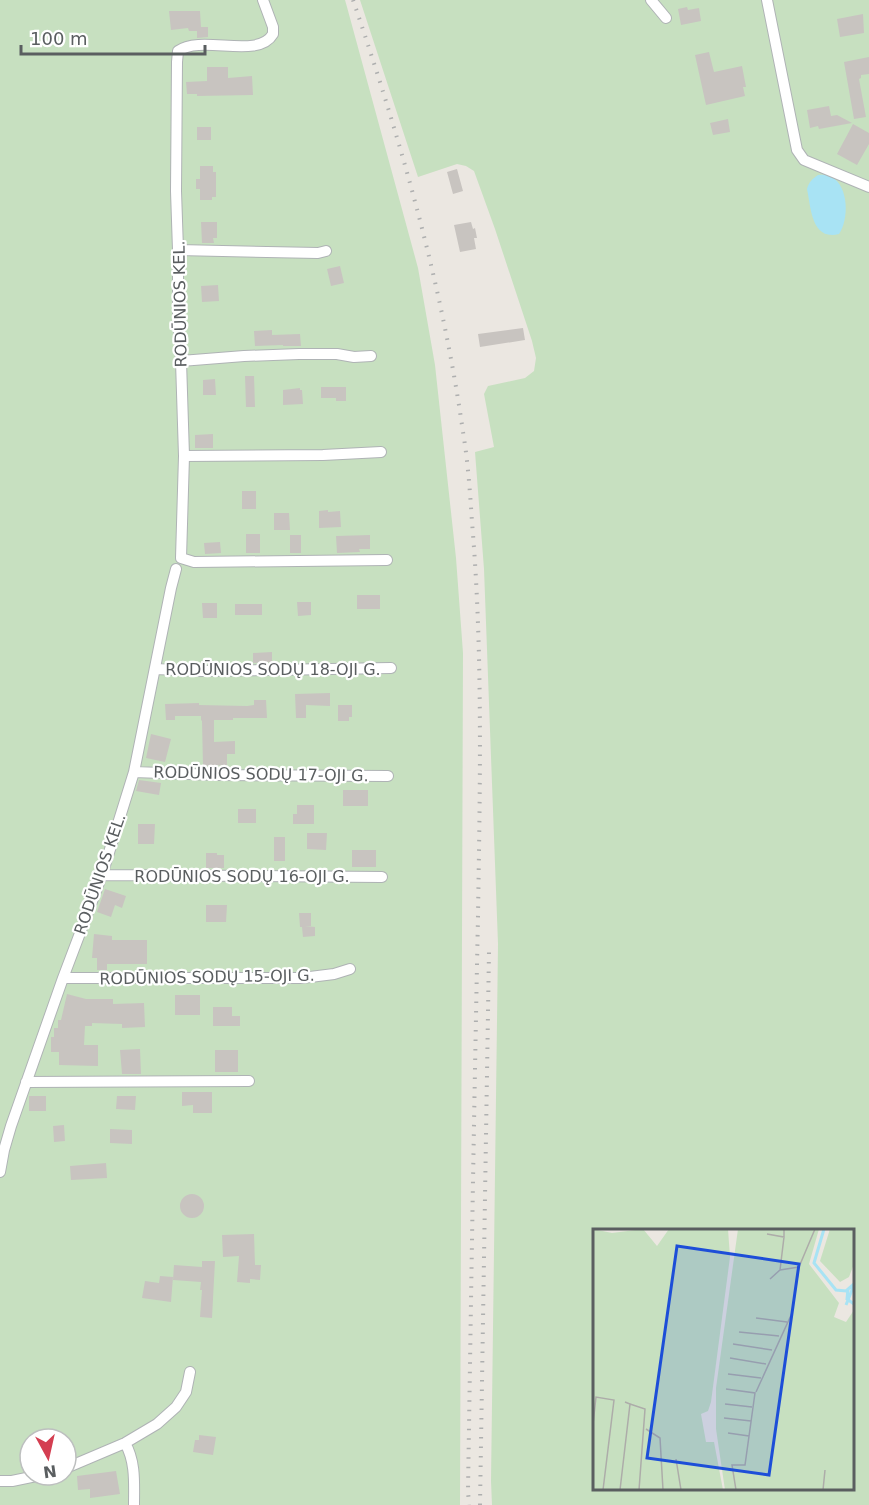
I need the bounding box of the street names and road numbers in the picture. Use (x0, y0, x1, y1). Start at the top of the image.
street label: RODŪNIOS KEL. (169, 240, 191, 368)
street label: RODŪNIOS SODŲ 18-OJI G. (165, 660, 381, 679)
street label: RODŪNIOS SODŲ 17-OJI G. (153, 763, 369, 785)
street label: RODŪNIOS KEL. (70, 811, 130, 937)
street label: RODŪNIOS SODŲ 16-OJI G. (134, 867, 350, 886)
street label: RODŪNIOS SODŲ 15-OJI G. (99, 966, 315, 988)

